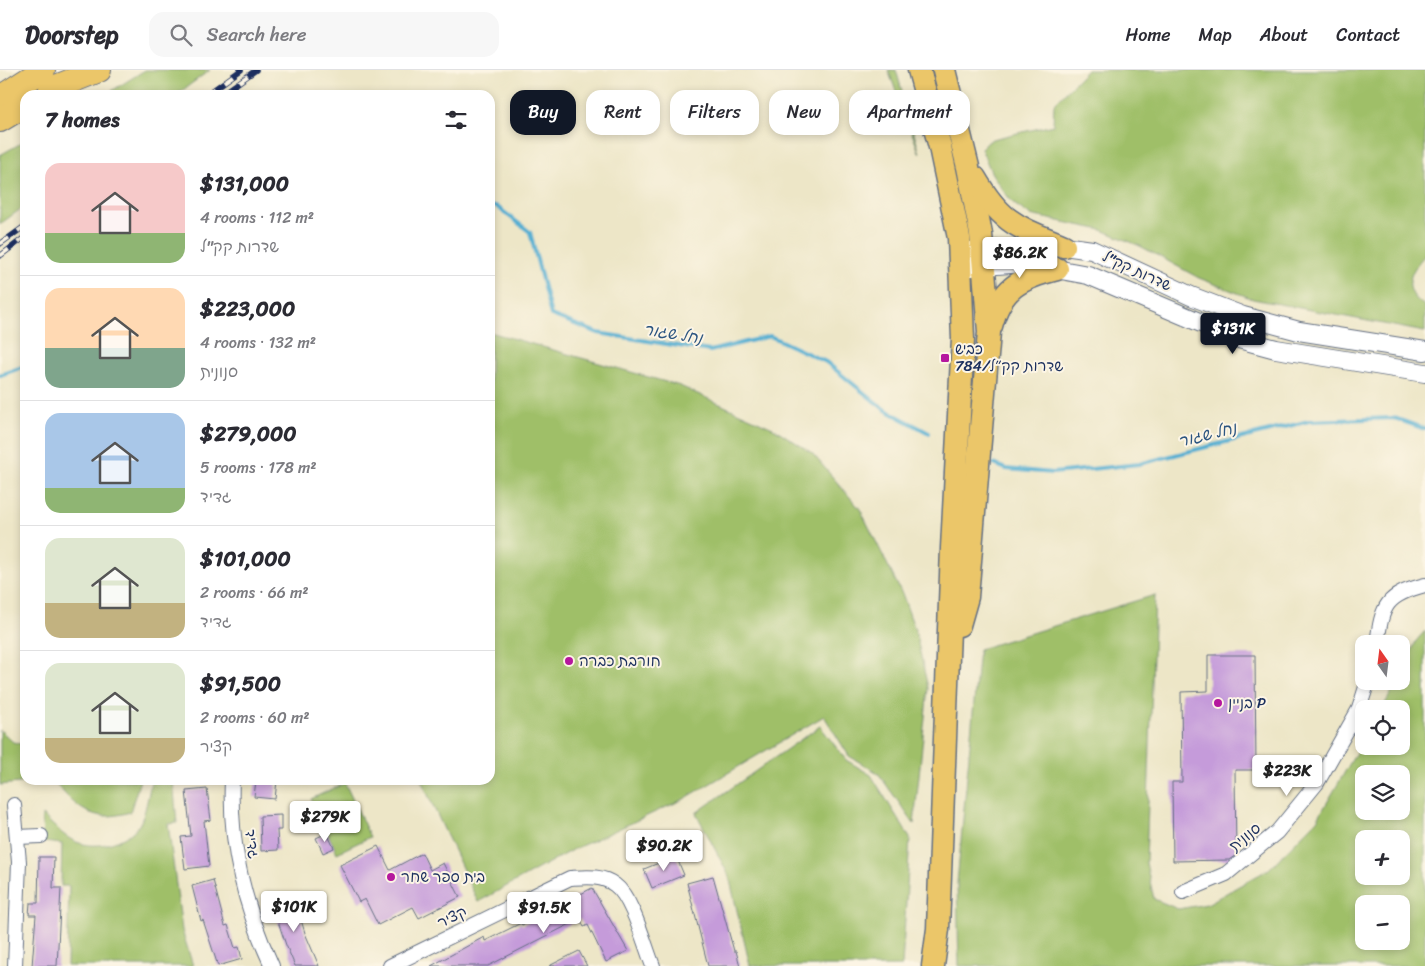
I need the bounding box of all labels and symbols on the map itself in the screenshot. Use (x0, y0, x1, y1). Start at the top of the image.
pin: $86.2K (979, 236, 1061, 279)
street label: שדרות קק"ל (1098, 244, 1176, 298)
pin: $131K (1198, 312, 1268, 355)
water label: נחל שגור (641, 315, 706, 353)
place label: כביש 784/שדרות קק״ל (955, 336, 1064, 379)
marker: כביש 784/שדרות קק״ל (939, 352, 951, 364)
water label: נחל שגור (1175, 413, 1241, 456)
north arrow (1355, 635, 1410, 690)
place label: חורבת כברה (579, 648, 661, 674)
marker: חורבת כברה (563, 655, 575, 667)
place label: בניין P (1228, 690, 1266, 716)
marker: בניין P (1212, 697, 1224, 709)
pin: $223K (1252, 754, 1322, 797)
pin: $279K (290, 800, 360, 843)
street label: סנונית (1223, 816, 1267, 858)
street label: גדיד (237, 828, 267, 860)
pin: $90.2K (623, 830, 705, 872)
place label: בית ספר שחר (401, 864, 485, 890)
marker: בית ספר שחר (385, 871, 397, 883)
pin: $101K (259, 890, 329, 933)
pin: $91.5K (503, 892, 585, 934)
street label: קציר (433, 899, 471, 935)

